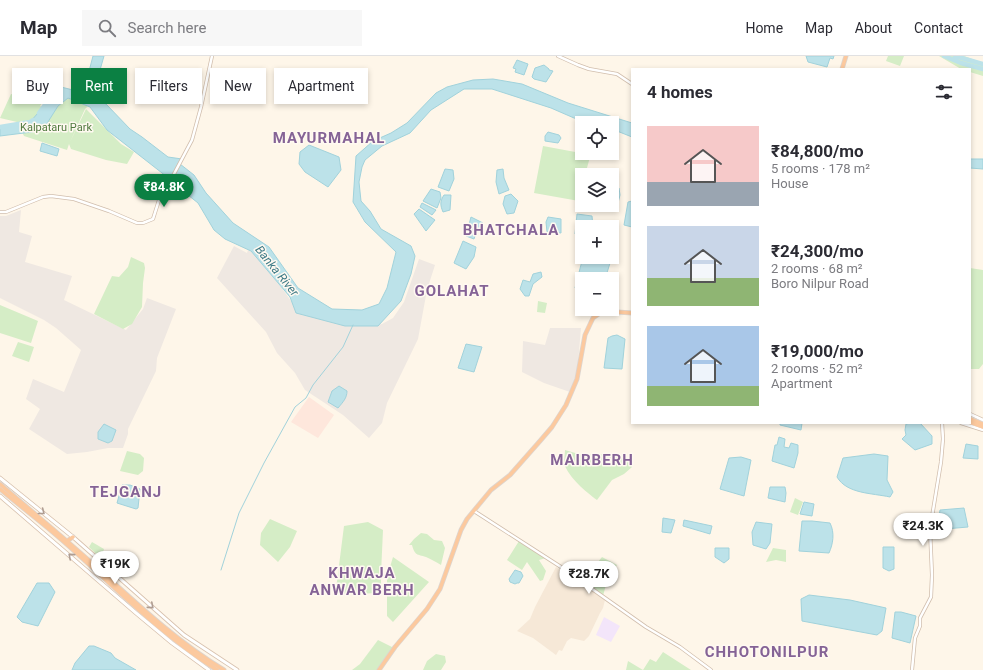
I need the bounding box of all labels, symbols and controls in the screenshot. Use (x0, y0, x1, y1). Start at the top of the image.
search box (82, 10, 362, 46)
text: Map (20, 16, 58, 39)
icon: search (96, 17, 118, 39)
text: Search here (128, 19, 206, 37)
text: Home (745, 20, 783, 36)
text: Map (805, 20, 833, 36)
text: About (855, 20, 892, 36)
text: Contact (914, 20, 963, 36)
chip: Buy (12, 68, 63, 104)
chip: Rent (71, 68, 127, 104)
chip: Filters (135, 68, 202, 104)
chip: New (210, 68, 266, 104)
chip: Apartment (274, 68, 368, 104)
icon: filters (933, 81, 955, 103)
text: 4 homes (647, 82, 713, 102)
map controls (575, 116, 619, 316)
button: locate (575, 116, 619, 160)
park label: Kalpataru Park (20, 121, 92, 134)
district label: MAYURMAHAL (273, 129, 385, 147)
text: ₹84,800/mo (771, 141, 864, 161)
icon: home (679, 142, 727, 190)
text: 5 rooms · 178 m² (771, 161, 870, 176)
button: layers (575, 168, 619, 212)
pin: ₹84.8K (131, 174, 197, 208)
text: House (771, 176, 808, 191)
text: ₹84.8K (143, 179, 185, 194)
button: + (575, 220, 619, 264)
district label: BHATCHALA (463, 221, 559, 239)
text: ₹24,300/mo (771, 241, 864, 261)
icon: home (679, 242, 727, 290)
water label: Banka River (252, 243, 302, 300)
text: 2 rooms · 68 m² (771, 261, 863, 276)
button: − (575, 272, 619, 316)
text: Boro Nilpur Road (771, 276, 869, 291)
district label: GOLAHAT (414, 282, 490, 300)
text: ₹19,000/mo (771, 341, 864, 361)
icon: home (679, 342, 727, 390)
text: 2 rooms · 52 m² (771, 361, 863, 376)
text: Apartment (771, 376, 833, 391)
district label: MAIRBERH (550, 451, 634, 469)
district label: TEJGANJ (90, 483, 162, 501)
one-way arrow (38, 507, 45, 514)
pin: ₹24.3K (890, 513, 956, 547)
text: ₹24.3K (902, 518, 944, 533)
pin: ₹19K (91, 551, 139, 585)
one-way arrow (68, 554, 76, 561)
text: ₹19K (100, 556, 130, 571)
pin: ₹28.7K (556, 561, 622, 595)
district label: KHWAJA ANWAR BERH (309, 564, 415, 599)
text: ₹28.7K (568, 566, 610, 581)
one-way arrow (146, 602, 154, 609)
district label: CHHOTONILPUR (705, 643, 829, 661)

